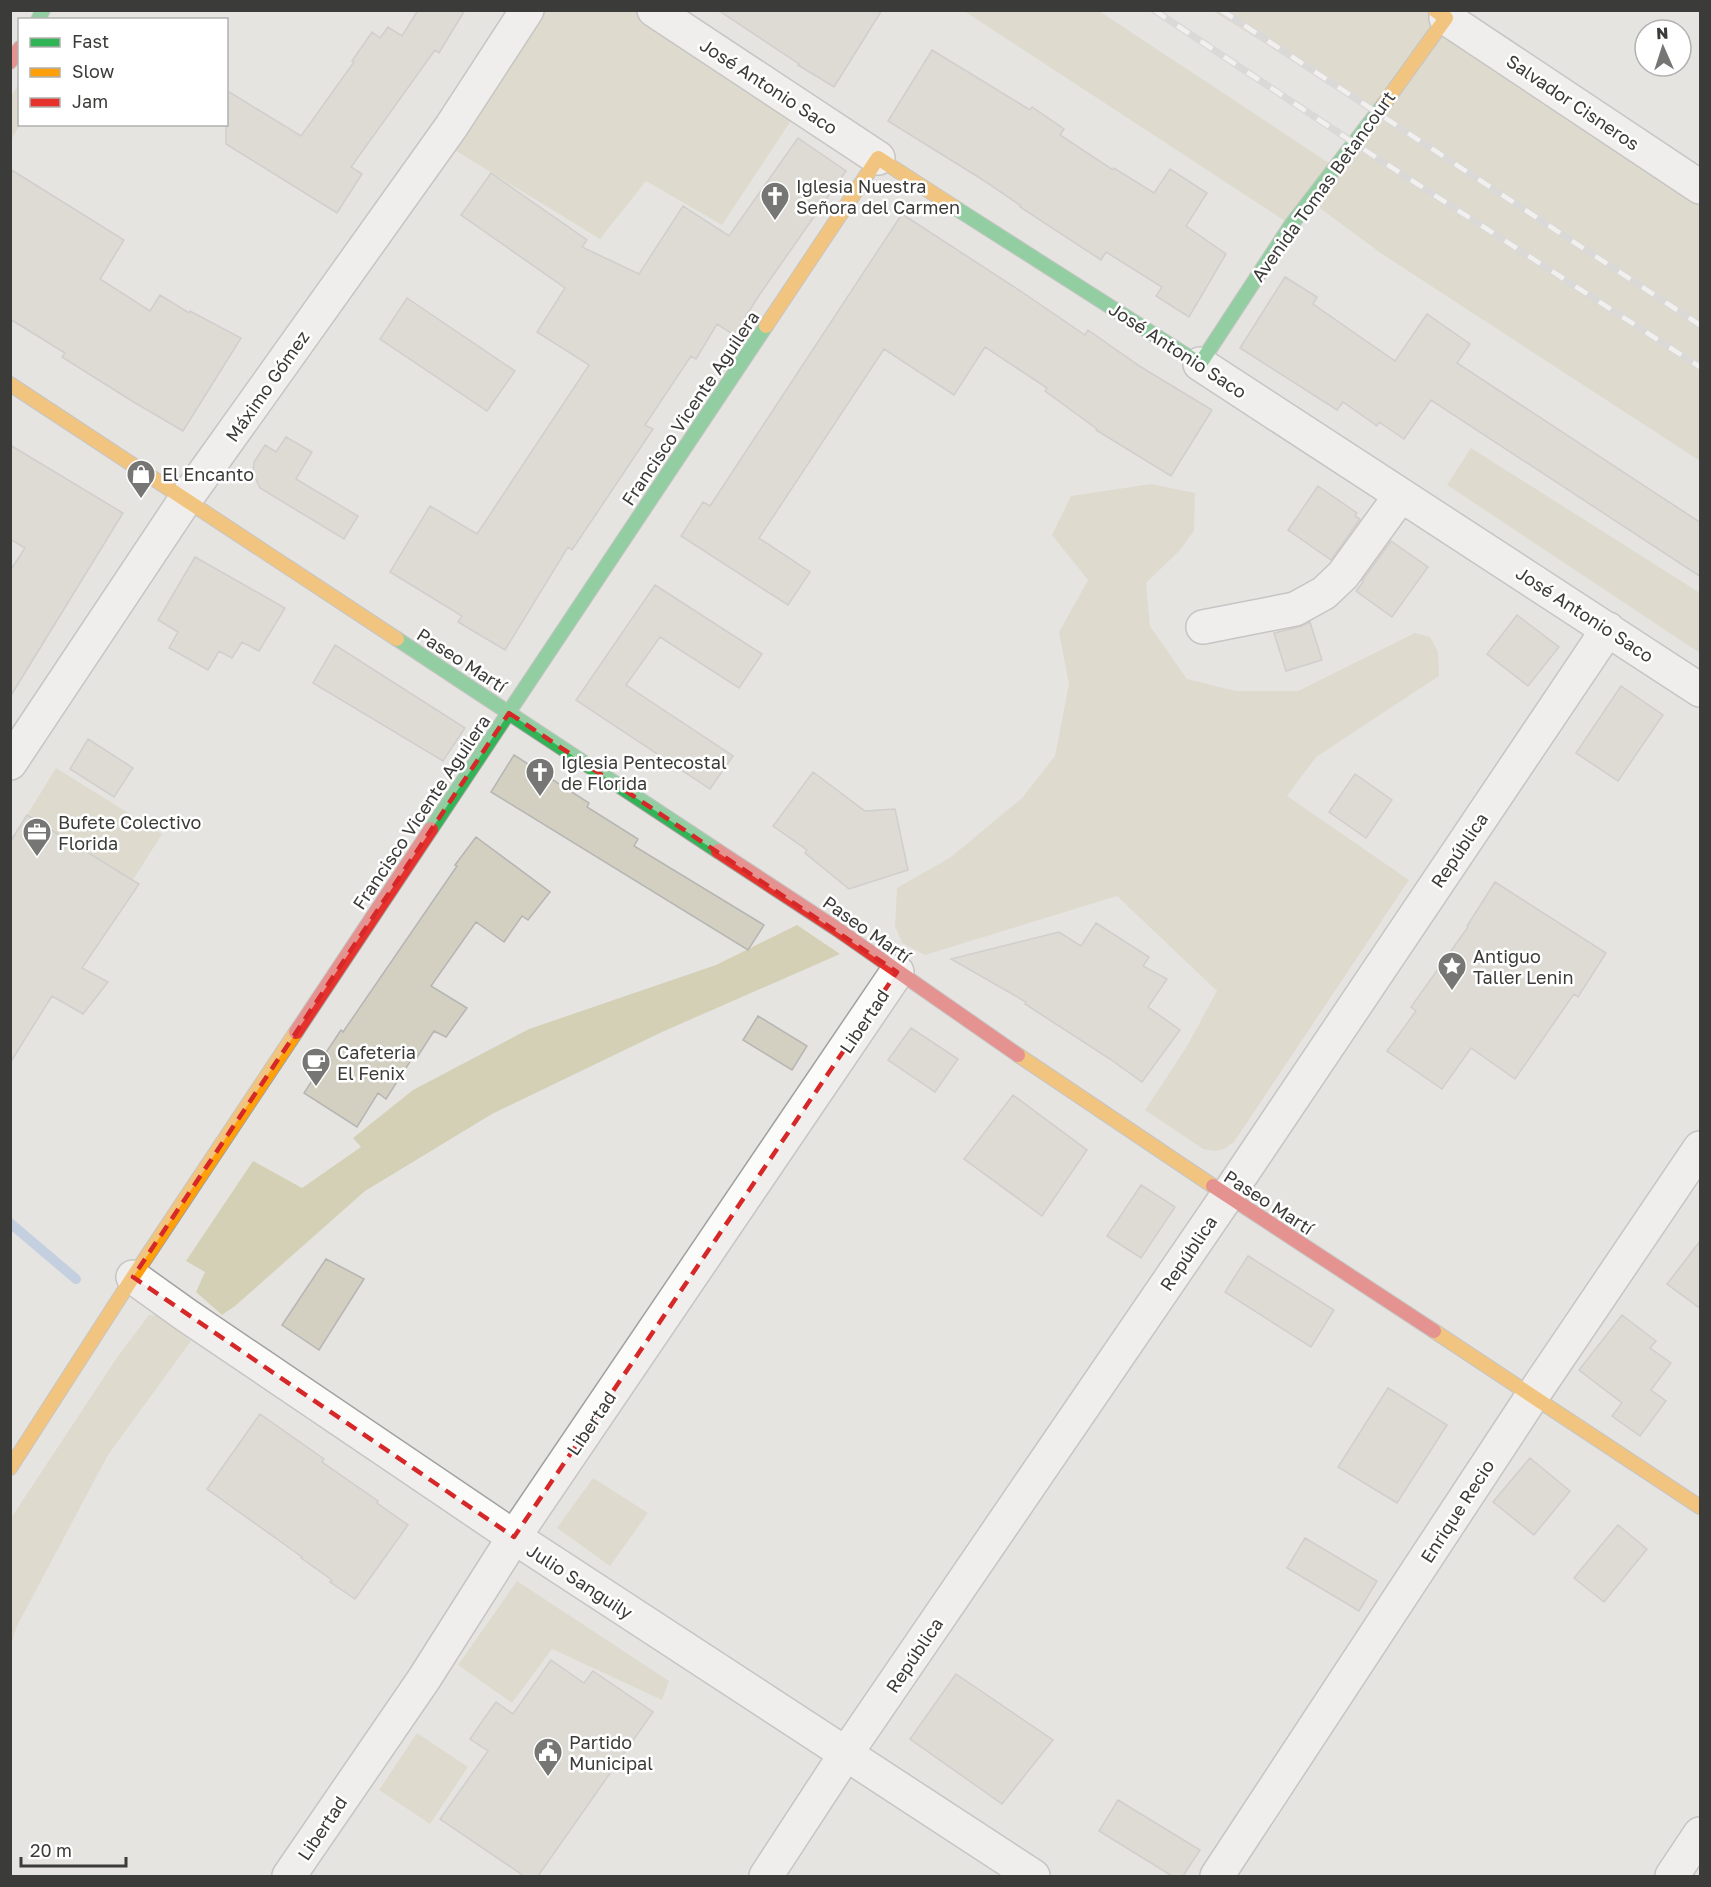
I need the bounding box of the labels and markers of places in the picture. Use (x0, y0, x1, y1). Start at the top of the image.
place label: Iglesia Nuestra Señora del Carmen (796, 175, 960, 218)
church icon: Iglesia Nuestra Señora del Carmen (759, 180, 791, 222)
shop icon: El Encanto (125, 458, 157, 500)
place label: El Encanto (162, 463, 254, 485)
place label: Iglesia Pentecostal de Florida (561, 751, 727, 794)
church icon: Iglesia Pentecostal de Florida (524, 756, 556, 798)
place label: Bufete Colectivo Florida (58, 811, 201, 854)
office icon: Bufete Colectivo Florida (21, 816, 53, 858)
place label: Antiguo Taller Lenin (1473, 945, 1574, 988)
place icon: Antiguo Taller Lenin (1436, 950, 1468, 992)
place label: Cafeteria El Fenix (337, 1041, 416, 1084)
cafe icon: Cafeteria El Fenix (300, 1046, 332, 1088)
place label: Partido Municipal (569, 1731, 653, 1774)
public building icon: Partido Municipal (532, 1736, 564, 1778)

